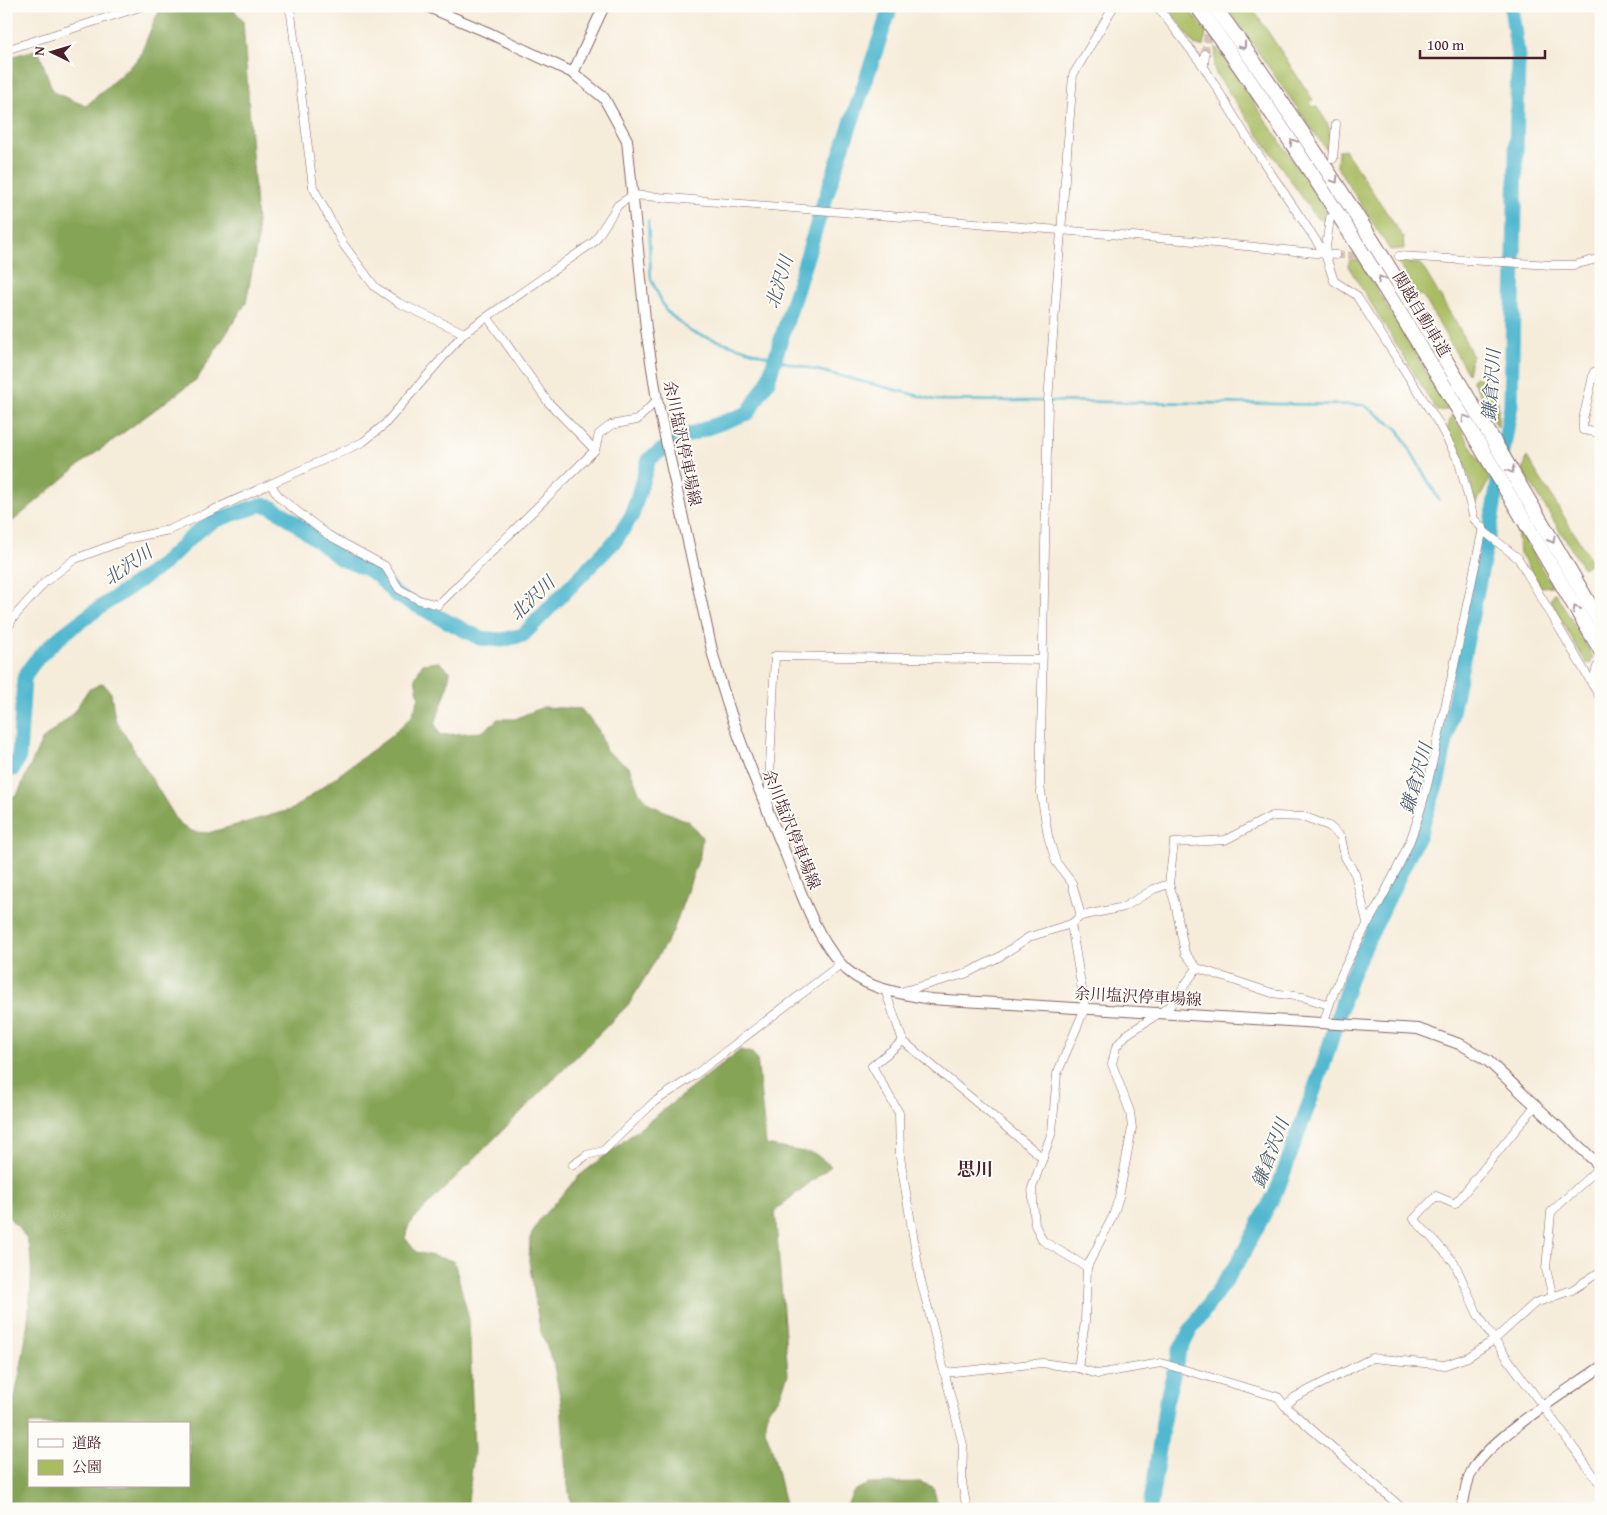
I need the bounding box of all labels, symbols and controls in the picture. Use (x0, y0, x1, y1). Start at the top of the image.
north arrow (28, 28, 78, 78)
scale bar (1420, 28, 1544, 60)
text: 100 m (1427, 34, 1465, 55)
one-way arrow (1237, 40, 1246, 50)
text: N (29, 45, 49, 56)
one-way arrow (1290, 138, 1299, 148)
one-way arrow (1329, 174, 1338, 183)
water label: 北沢川 (758, 250, 800, 312)
street label: 関越自動車道 (1387, 267, 1457, 361)
one-way arrow (1377, 275, 1387, 284)
water label: 鎌倉沢川 (1475, 346, 1507, 422)
street label: 余川塩沢停車場線 (658, 378, 708, 508)
one-way arrow (1461, 415, 1471, 424)
one-way arrow (1504, 465, 1514, 474)
one-way arrow (1545, 535, 1555, 544)
water label: 北沢川 (98, 537, 159, 592)
water label: 北沢川 (503, 568, 562, 626)
one-way arrow (1573, 605, 1583, 614)
water label: 鎌倉沢川 (1393, 738, 1439, 816)
street label: 余川塩沢停車場線 (757, 765, 827, 893)
street label: 余川塩沢停車場線 (1073, 981, 1203, 1011)
water label: 鎌倉沢川 (1244, 1113, 1296, 1191)
district label: 思川 (957, 1155, 993, 1182)
legend (28, 1422, 190, 1488)
text: 道路 (72, 1432, 102, 1453)
text: 公園 (72, 1456, 102, 1477)

